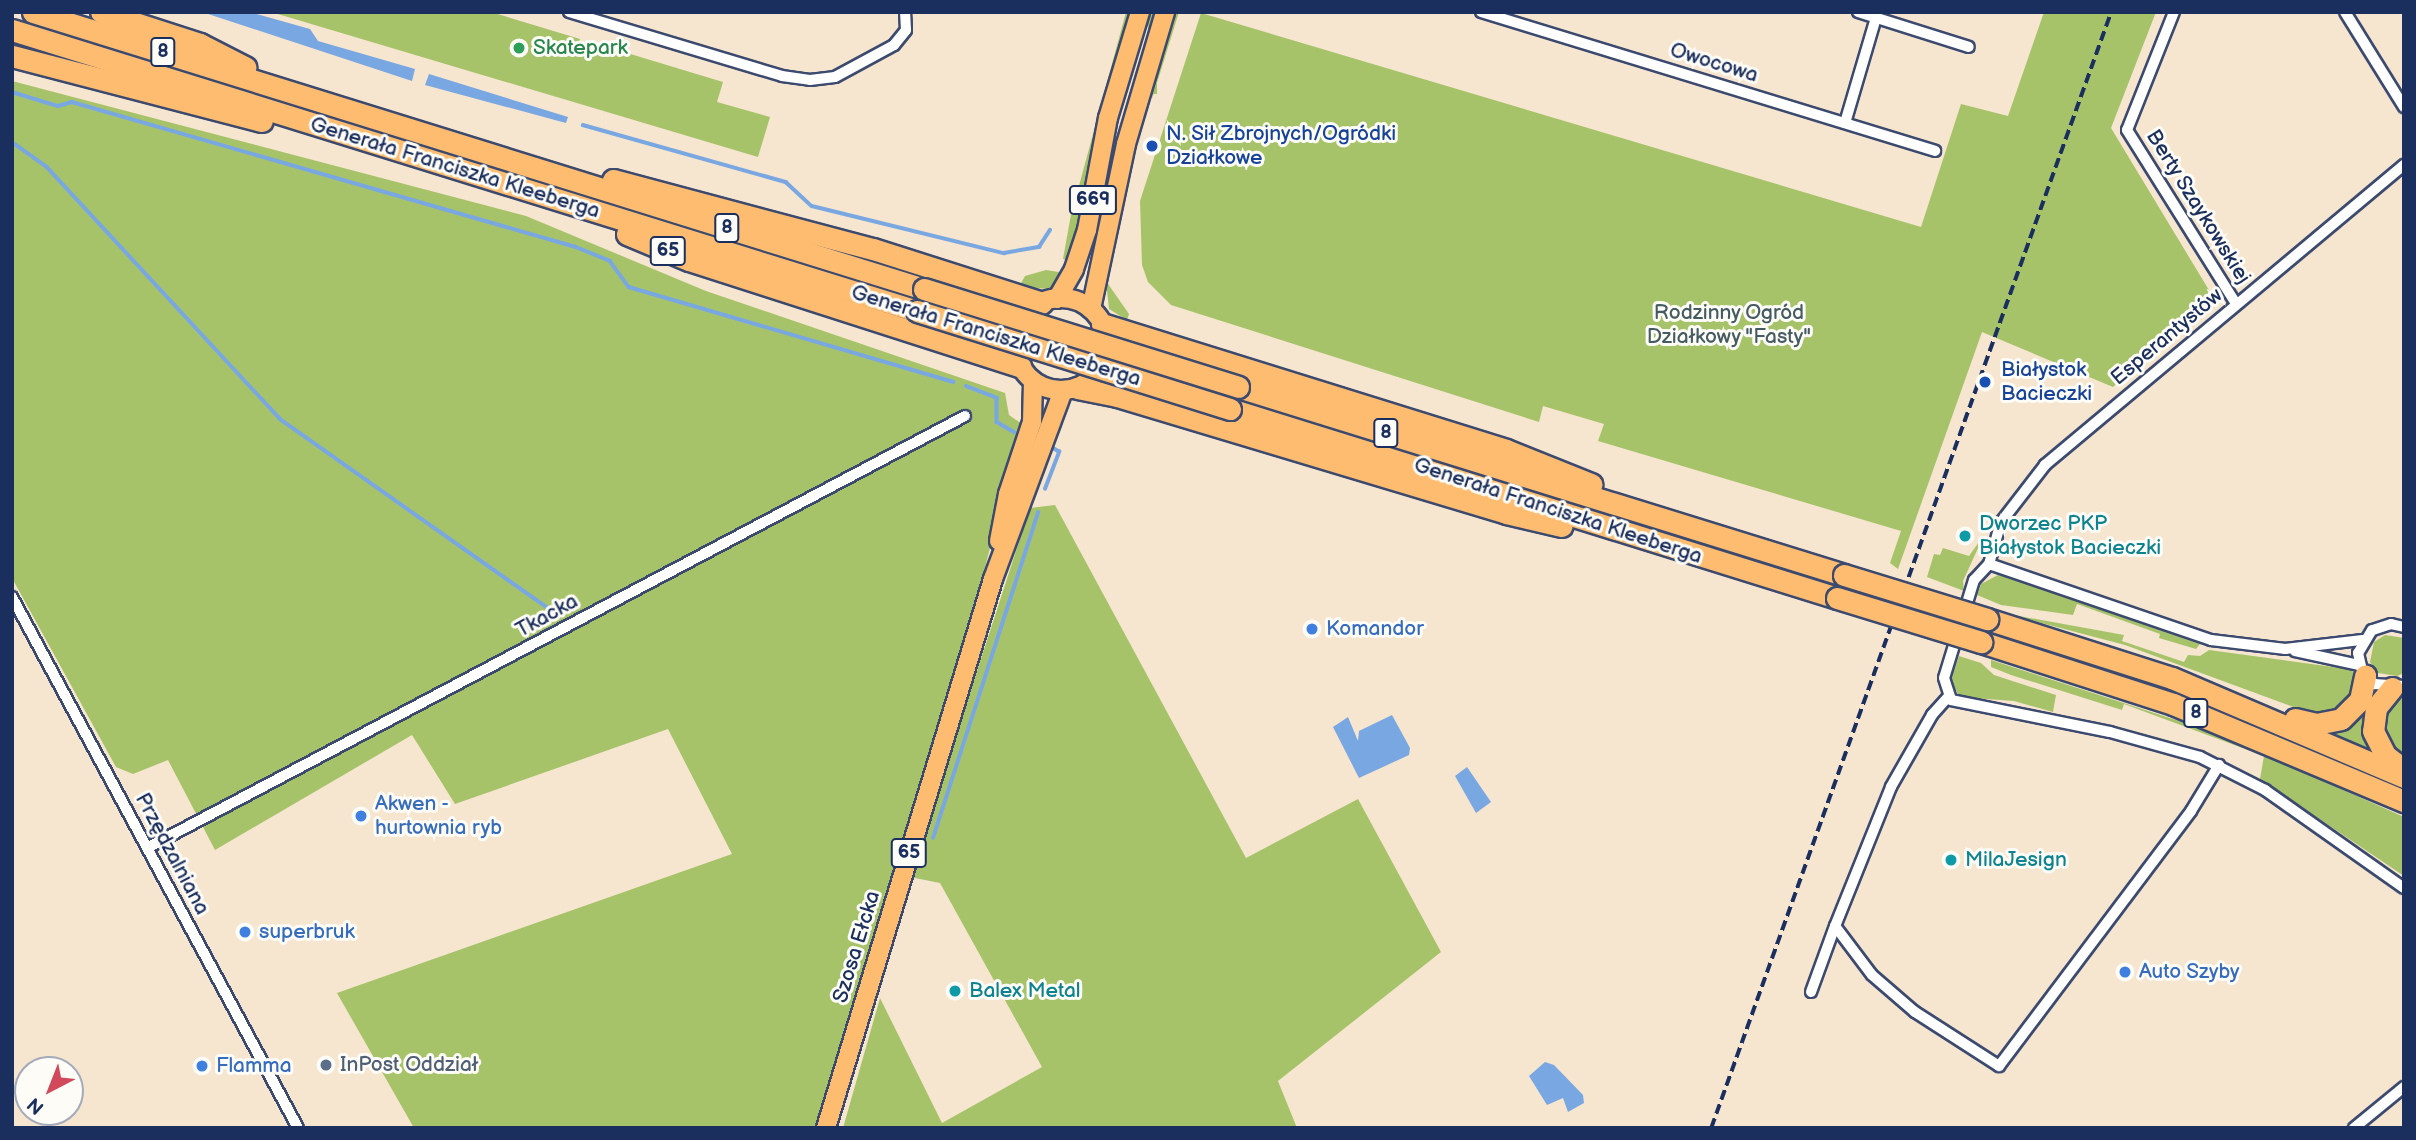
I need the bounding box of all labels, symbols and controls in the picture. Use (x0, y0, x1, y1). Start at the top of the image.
place label: Skatepark (533, 35, 628, 61)
road number: 8 (149, 36, 177, 68)
street label: Owocowa (1667, 38, 1761, 88)
marker: Skatepark (511, 40, 527, 56)
street label: Generała Franciszka Kleeberga (307, 112, 603, 224)
place label: N. Sił Zbrojnych/Ogródki Działkowe (1166, 121, 1397, 171)
street label: Berty Szaykowskiej (2140, 124, 2256, 290)
marker: N. Sił Zbrojnych/Ogródki Działkowe (1144, 138, 1160, 154)
road number: 669 (1068, 184, 1118, 216)
road number: 8 (713, 212, 741, 244)
road number: 65 (649, 235, 687, 266)
street label: Generała Franciszka Kleeberga (848, 280, 1144, 392)
street label: Esperantystów (2106, 283, 2228, 391)
park label: Rodzinny Ogród Działkowy "Fasty" (1646, 300, 1812, 350)
place label: Białystok Bacieczki (2001, 357, 2092, 407)
marker: Białystok Bacieczki (1975, 372, 1995, 392)
road number: 8 (1372, 418, 1400, 448)
street label: Generała Franciszka Kleeberga (1411, 452, 1705, 570)
place label: Dworzec PKP Białystok Bacieczki (1979, 511, 2161, 561)
marker: Dworzec PKP Białystok Bacieczki (1957, 528, 1973, 544)
street label: Tkacka (512, 589, 582, 643)
place label: Komandor (1326, 616, 1424, 642)
marker: Komandor (1304, 621, 1320, 637)
road number: 8 (2182, 698, 2210, 728)
street label: Przędzalniana (129, 789, 215, 919)
place label: Akwen - hurtownia ryb (375, 791, 502, 841)
marker: Akwen - hurtownia ryb (353, 808, 369, 824)
road number: 65 (890, 838, 928, 868)
place label: MilaJesign (1965, 847, 2067, 873)
marker: MilaJesign (1943, 852, 1959, 868)
street label: Szosa Ełcka (828, 888, 886, 1006)
place label: superbruk (259, 919, 355, 945)
marker: superbruk (237, 924, 253, 940)
place label: Auto Szyby (2139, 959, 2240, 985)
marker: Auto Szyby (2117, 964, 2133, 980)
place label: Balex Metal (969, 978, 1080, 1004)
marker: Balex Metal (947, 983, 963, 999)
place label: InPost Oddział (340, 1052, 478, 1078)
place label: Flamma (216, 1053, 292, 1079)
north arrow (14, 1056, 84, 1126)
marker: InPost Oddział (318, 1057, 334, 1073)
marker: Flamma (194, 1058, 210, 1074)
text: N (23, 1092, 49, 1119)

